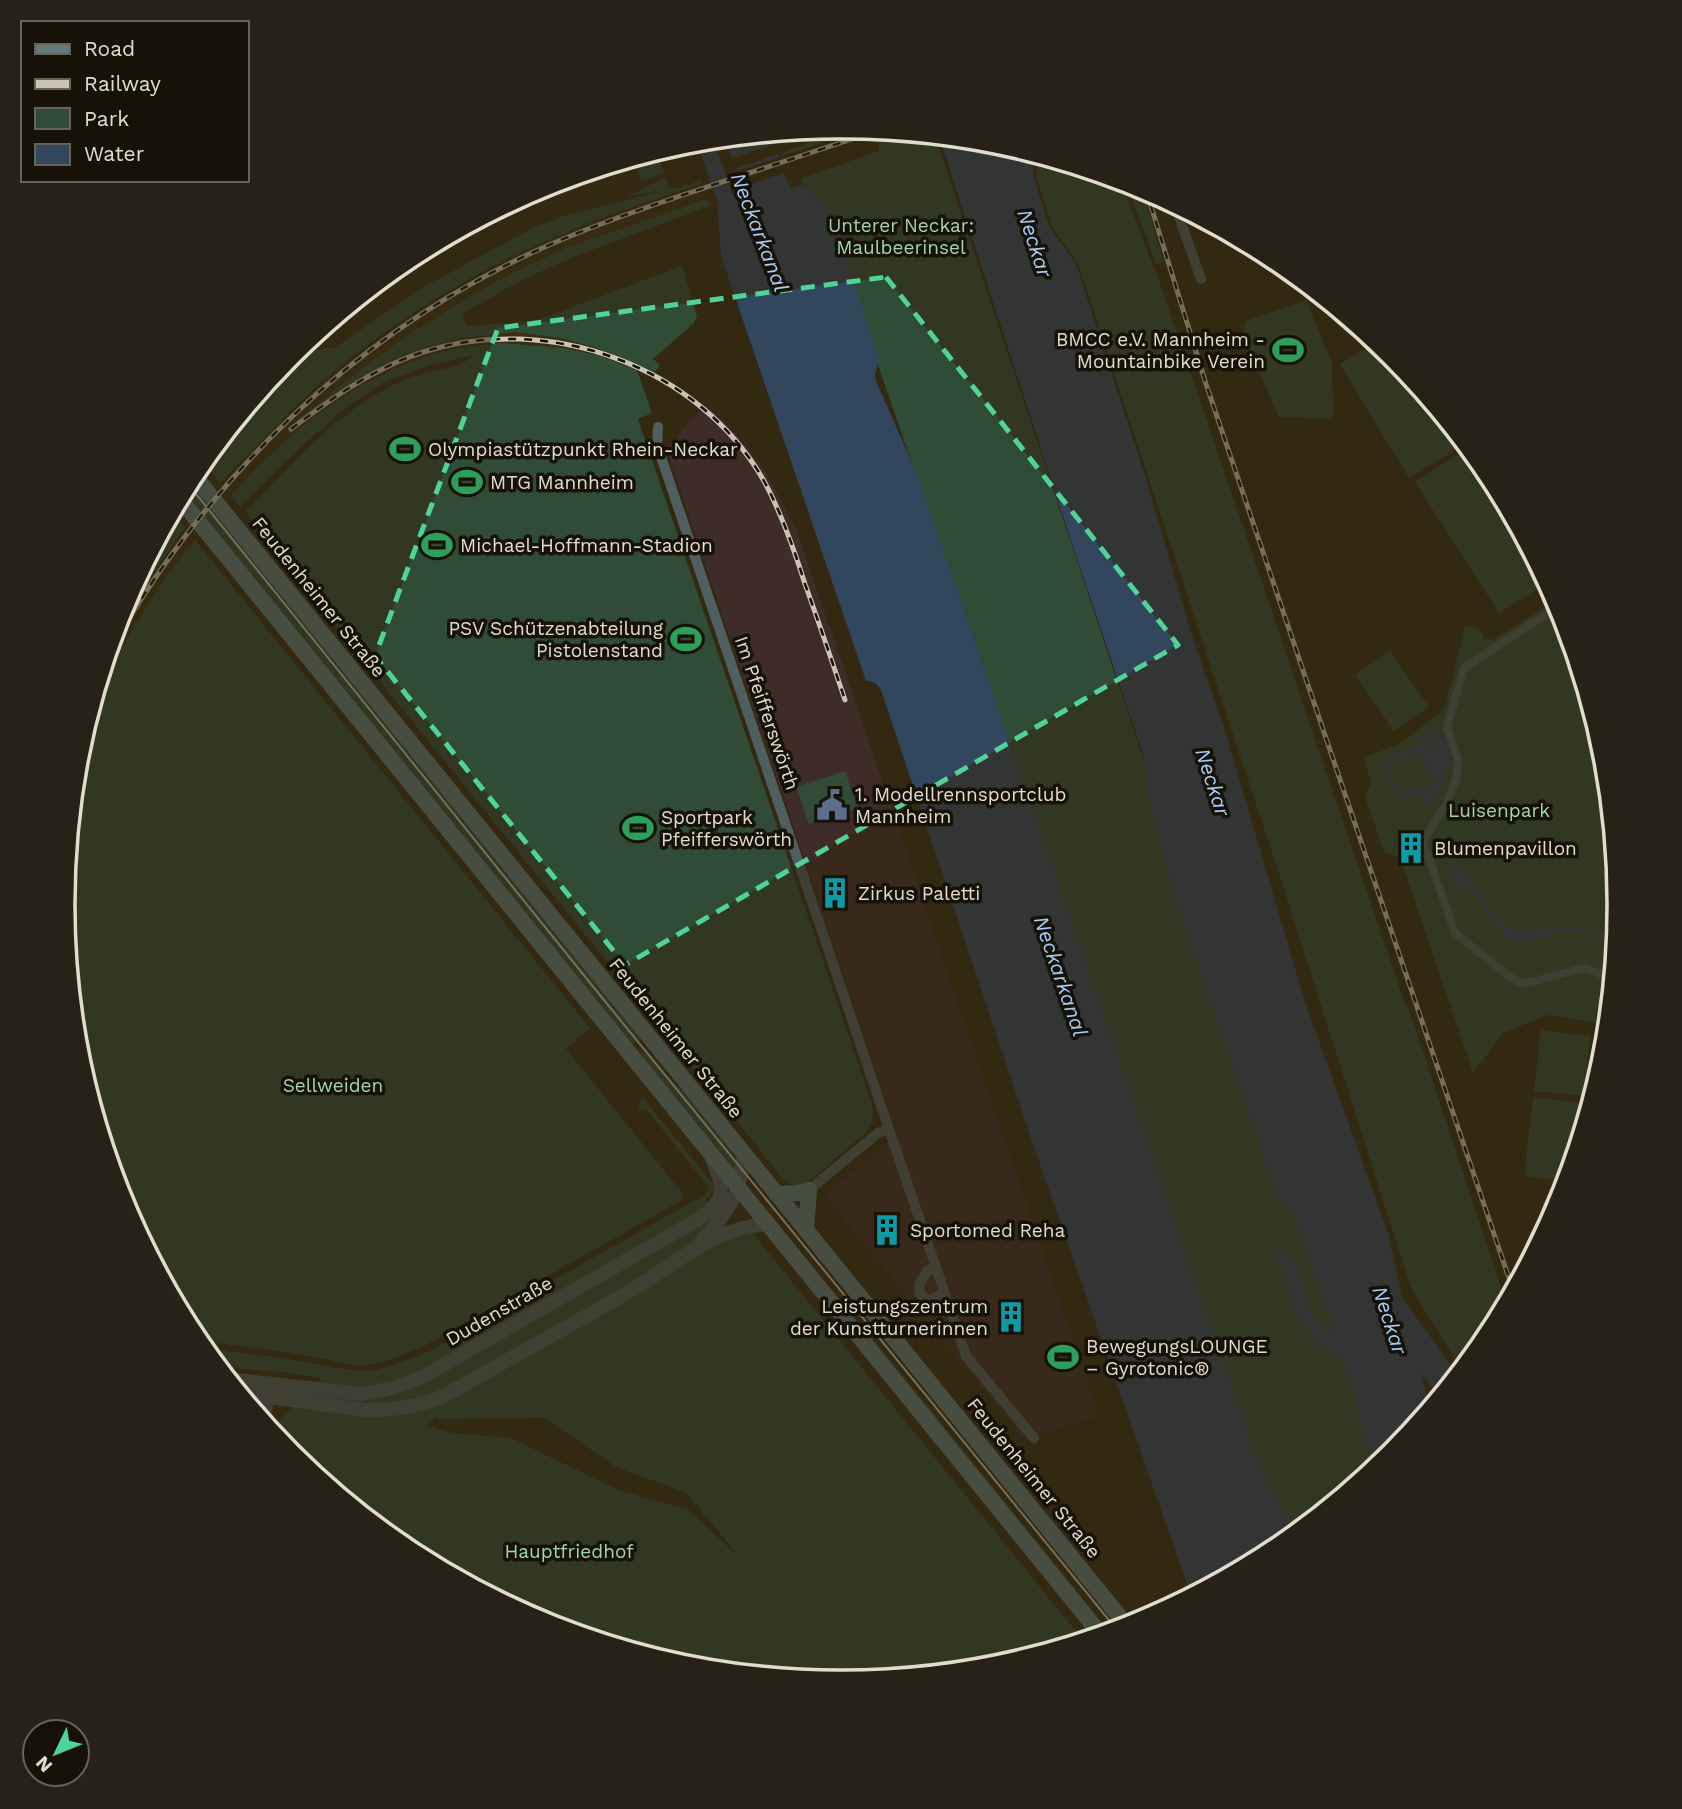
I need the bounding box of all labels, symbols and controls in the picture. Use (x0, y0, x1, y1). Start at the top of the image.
legend (21, 21, 248, 182)
text: Road (84, 36, 135, 61)
text: Railway (84, 71, 161, 96)
text: Park (84, 106, 129, 131)
text: Water (84, 141, 145, 166)
water label: Neckarkanal (726, 169, 794, 295)
water label: Neckar (1012, 206, 1058, 281)
park label: Unterer Neckar: Maulbeerinsel (828, 214, 974, 259)
place label: BMCC e.V. Mannheim - Mountainbike Verein (1056, 328, 1265, 373)
sports icon: BMCC e.V. Mannheim - Mountainbike Verein (1271, 333, 1305, 367)
sports icon: Olympiastützpunkt Rhein-Neckar (388, 432, 422, 466)
place label: Olympiastützpunkt Rhein-Neckar (428, 438, 738, 461)
sports icon: MTG Mannheim (450, 465, 484, 499)
place label: MTG Mannheim (490, 471, 634, 494)
street label: Feudenheimer Straße (247, 512, 391, 682)
sports icon: Michael-Hoffmann-Stadion (420, 528, 454, 562)
place label: Michael-Hoffmann-Stadion (460, 534, 713, 557)
place label: PSV Schützenabteilung Pistolenstand (448, 617, 664, 662)
sports icon: PSV Schützenabteilung Pistolenstand (669, 622, 703, 656)
street label: Im Pfeifferswörth (730, 633, 804, 793)
water label: Neckar (1190, 745, 1236, 820)
place label: 1. Modellrennsportclub Mannheim (855, 783, 1066, 828)
public building icon: 1. Modellrennsportclub Mannheim (815, 788, 849, 822)
park label: Luisenpark (1448, 799, 1550, 822)
place label: Sportpark Pfeifferswörth (661, 806, 792, 851)
sports icon: Sportpark Pfeifferswörth (621, 811, 655, 845)
building icon: Blumenpavillon (1394, 831, 1428, 865)
place label: Blumenpavillon (1434, 837, 1577, 860)
building icon: Zirkus Paletti (818, 876, 852, 910)
place label: Zirkus Paletti (858, 882, 980, 905)
water label: Neckarkanal (1029, 912, 1093, 1040)
street label: Feudenheimer Straße (604, 953, 748, 1123)
park label: Sellweiden (283, 1074, 383, 1097)
building icon: Sportomed Reha (870, 1213, 904, 1247)
place label: Sportomed Reha (910, 1219, 1065, 1242)
street label: Dudenstraße (442, 1271, 556, 1351)
water label: Neckar (1367, 1283, 1413, 1358)
place label: Leistungszentrum der Kunstturnerinnen (790, 1295, 988, 1340)
building icon: Leistungszentrum der Kunstturnerinnen (994, 1300, 1028, 1334)
place label: BewegungsLOUNGE – Gyrotonic® (1086, 1335, 1268, 1380)
sports icon: BewegungsLOUNGE – Gyrotonic® (1046, 1340, 1080, 1374)
street label: Feudenheimer Straße (962, 1393, 1106, 1563)
park label: Hauptfriedhof (504, 1540, 634, 1563)
north arrow (21, 1718, 91, 1788)
text: N (31, 1751, 57, 1777)

